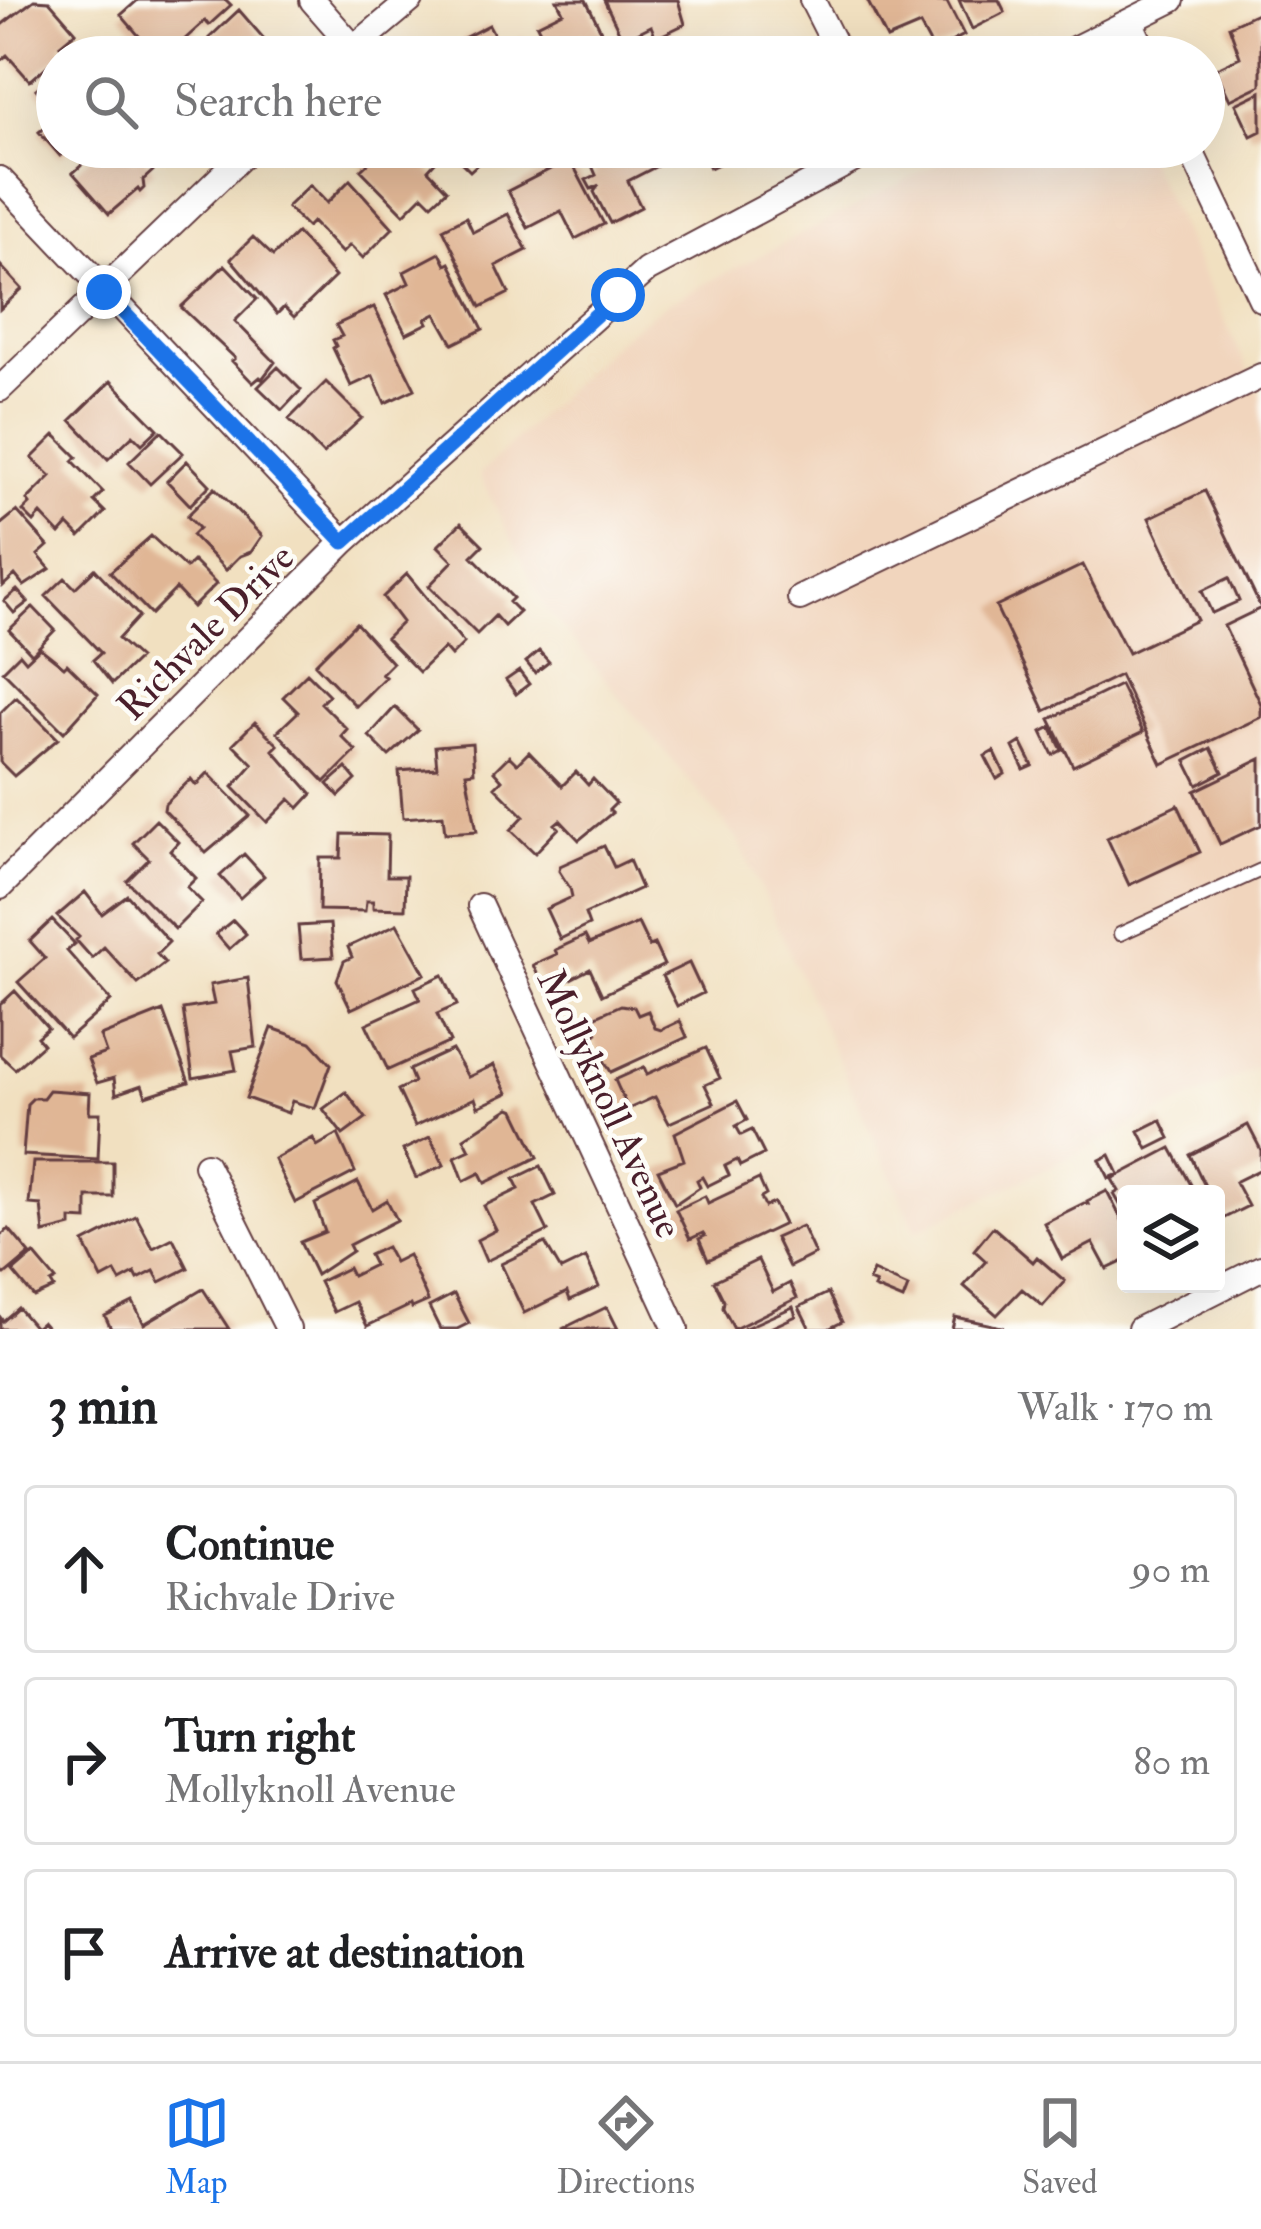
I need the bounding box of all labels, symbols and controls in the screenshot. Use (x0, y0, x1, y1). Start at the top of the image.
search box (36, 36, 1225, 168)
icon: search (78, 69, 144, 135)
text: Search here (174, 74, 382, 130)
route end (77, 265, 131, 319)
route start (591, 268, 645, 322)
street label: Richvale Drive (107, 533, 305, 731)
street label: Mollyknoll Avenue (526, 961, 693, 1246)
map controls (1117, 1185, 1225, 1293)
button: layers (1117, 1185, 1225, 1293)
text: 3 min (48, 1375, 158, 1439)
text: Walk · 170 m (1018, 1383, 1213, 1432)
text: Continue (165, 1517, 334, 1573)
icon: ahead (51, 1536, 117, 1602)
text: 90 m (1132, 1545, 1210, 1594)
text: Richvale Drive (165, 1573, 395, 1622)
text: Turn right (165, 1709, 355, 1765)
icon: right (51, 1728, 117, 1794)
text: 80 m (1133, 1737, 1210, 1786)
text: Mollyknoll Avenue (165, 1765, 456, 1814)
icon: arrive (51, 1920, 117, 1986)
text: Arrive at destination (165, 1925, 525, 1981)
tab: Map (164, 2090, 230, 2203)
tab: Directions (557, 2090, 695, 2203)
tab: Saved (1022, 2090, 1097, 2203)

